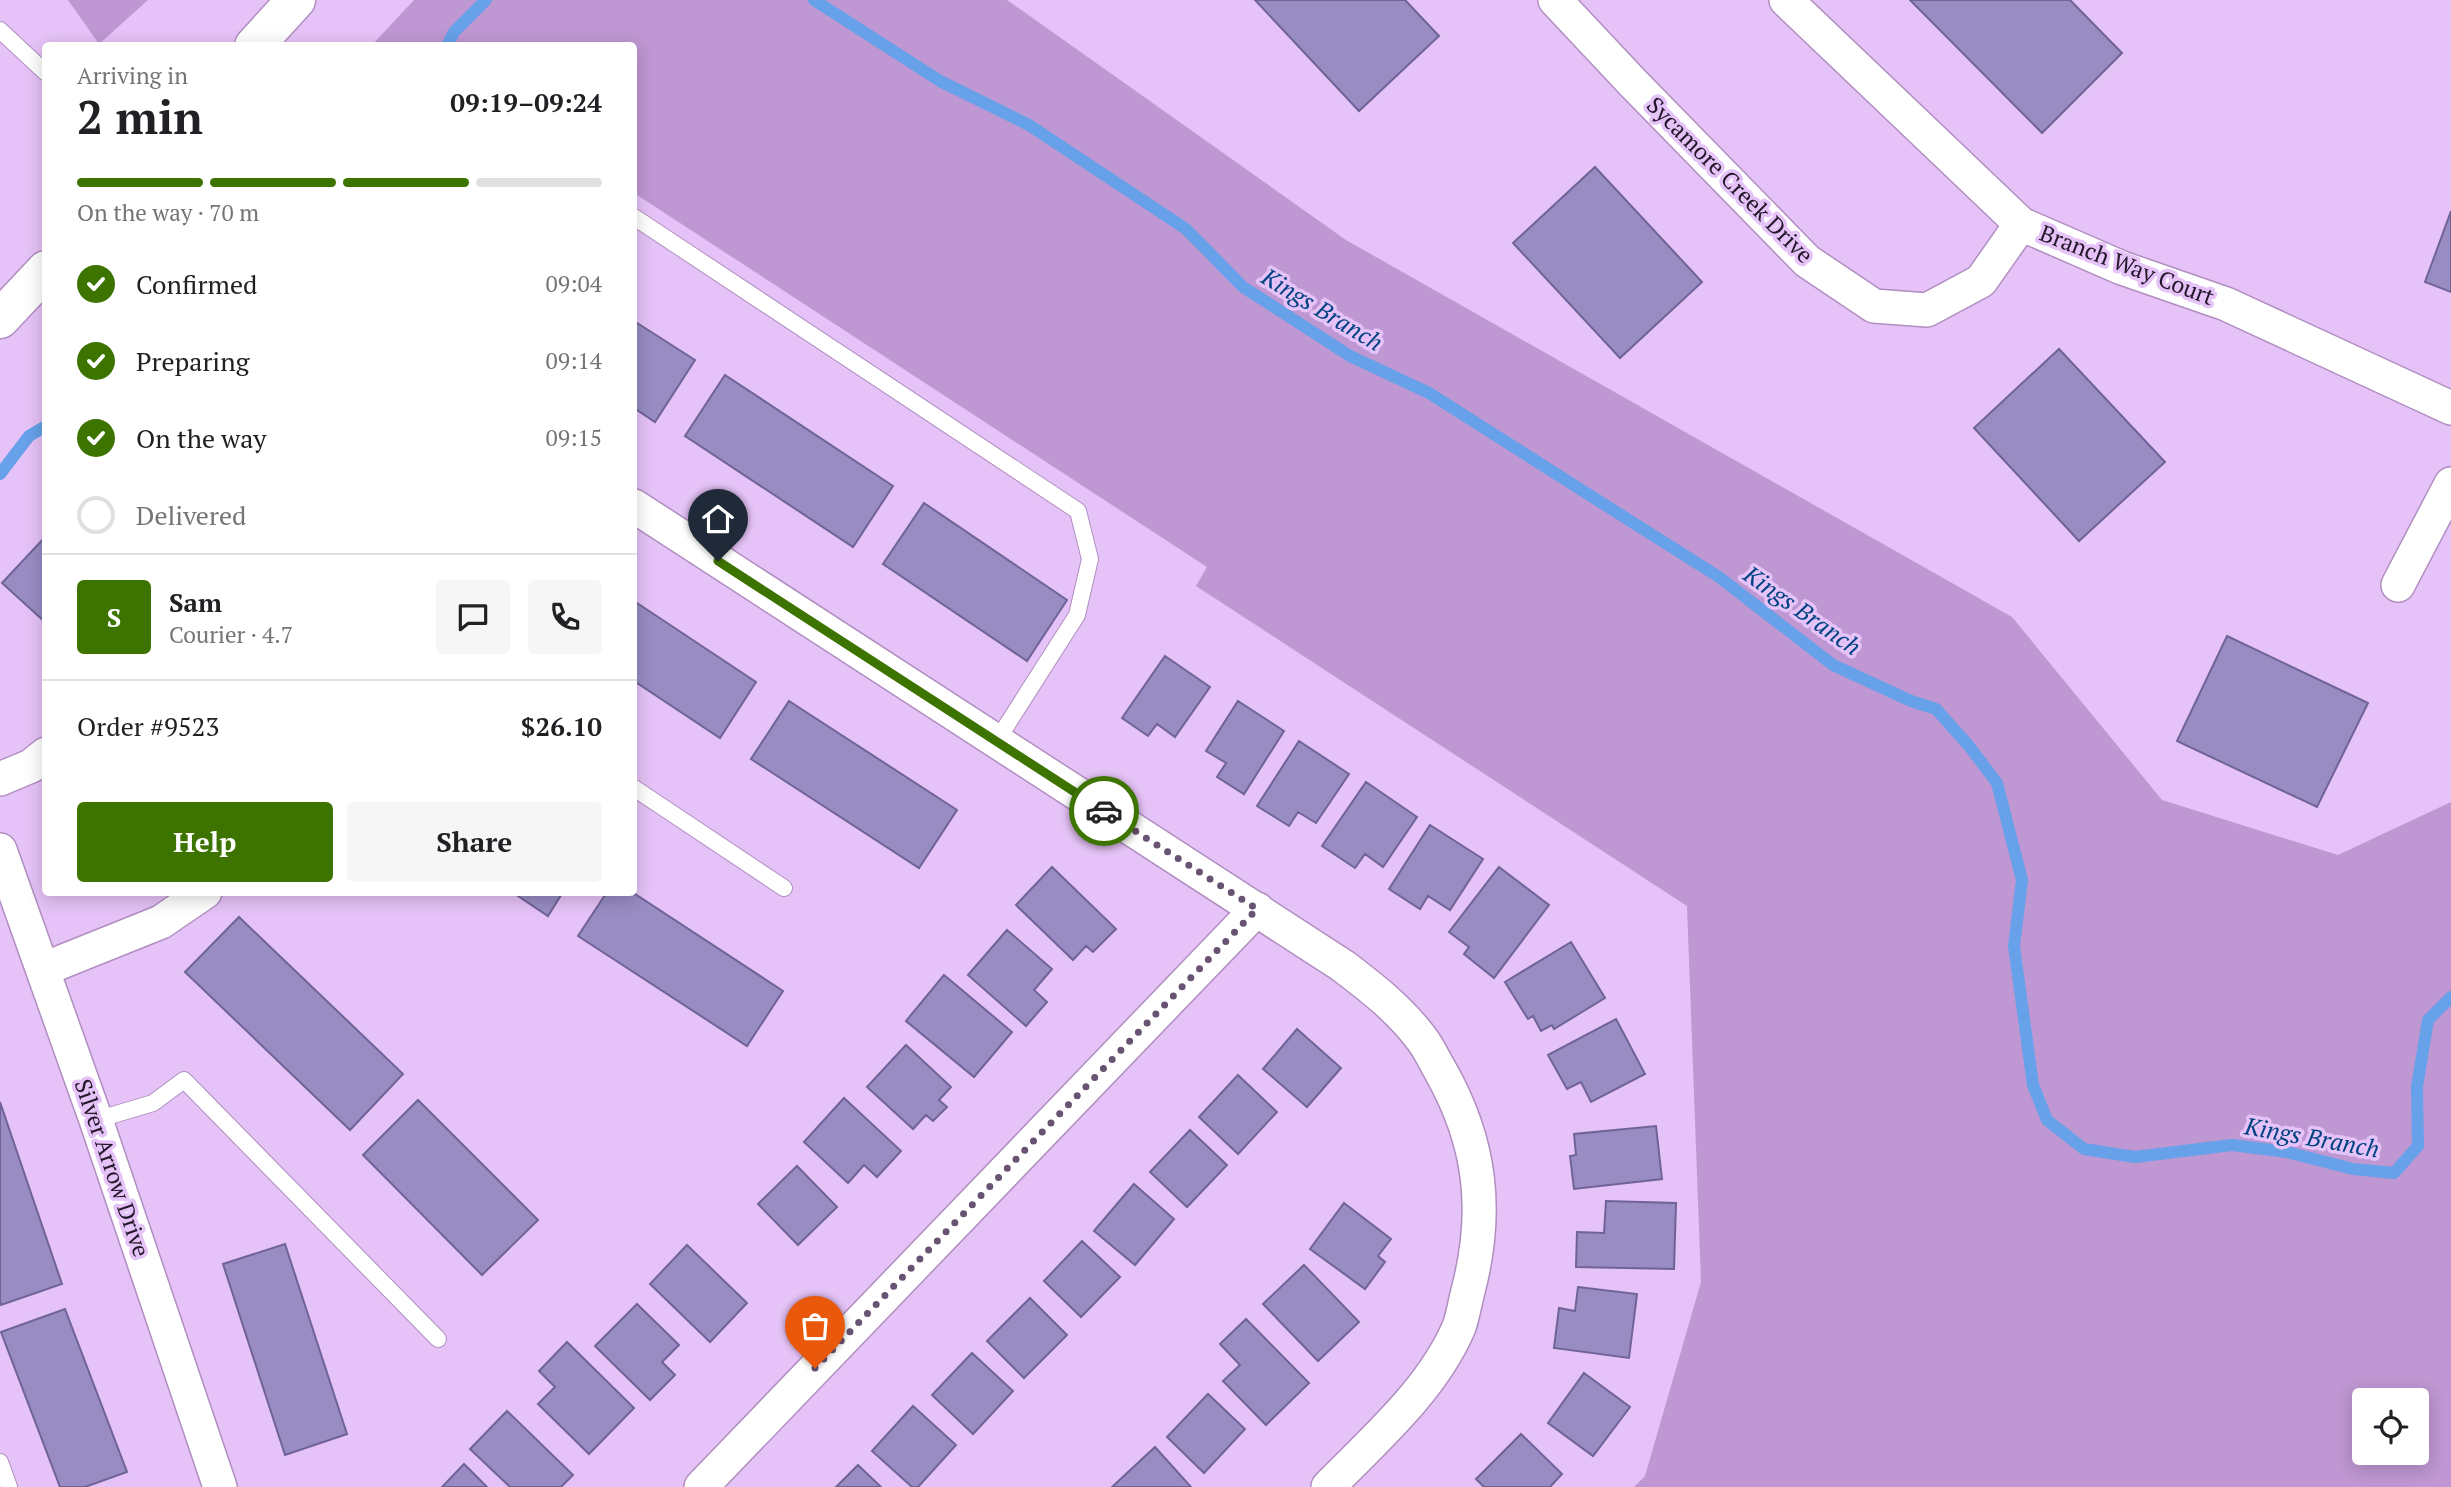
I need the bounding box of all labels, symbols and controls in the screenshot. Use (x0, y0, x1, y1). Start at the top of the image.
text: Arriving in (77, 60, 188, 91)
text: 09:19–09:24 (450, 85, 602, 119)
text: 2 min (77, 86, 203, 147)
street label: Sycamore Creek Drive (1640, 90, 1820, 270)
text: On the way · 70 m (77, 197, 259, 228)
street label: Branch Way Court (2036, 217, 2219, 312)
water label: Kings Branch (1255, 260, 1389, 358)
icon: check (77, 265, 115, 303)
text: Confirmed (136, 267, 257, 301)
text: 09:04 (545, 268, 602, 299)
icon: check (77, 342, 115, 380)
text: Preparing (136, 344, 249, 378)
text: 09:14 (545, 345, 602, 376)
icon: check (77, 419, 115, 457)
text: On the way (136, 421, 267, 455)
text: 09:15 (545, 422, 602, 453)
pin (688, 489, 748, 561)
text: Delivered (136, 498, 246, 532)
icon: home (699, 500, 737, 538)
water label: Kings Branch (1737, 558, 1867, 662)
button: chat (436, 580, 510, 654)
button: phone (528, 580, 602, 654)
text: Sam (169, 585, 222, 619)
text: S (107, 600, 121, 634)
text: Courier · 4.7 (169, 619, 293, 650)
text: Order #9523 (77, 709, 219, 743)
text: $26.10 (521, 709, 602, 743)
courier (1069, 776, 1139, 846)
icon: car (1085, 792, 1123, 830)
button: Help (77, 802, 333, 882)
button: Share (347, 802, 602, 882)
street label: Silver Arrow Drive (68, 1075, 157, 1261)
water label: Kings Branch (2241, 1109, 2382, 1165)
pin (785, 1296, 845, 1368)
icon: bag (796, 1307, 834, 1345)
map controls (2352, 1388, 2429, 1465)
button: locate (2352, 1388, 2429, 1465)

